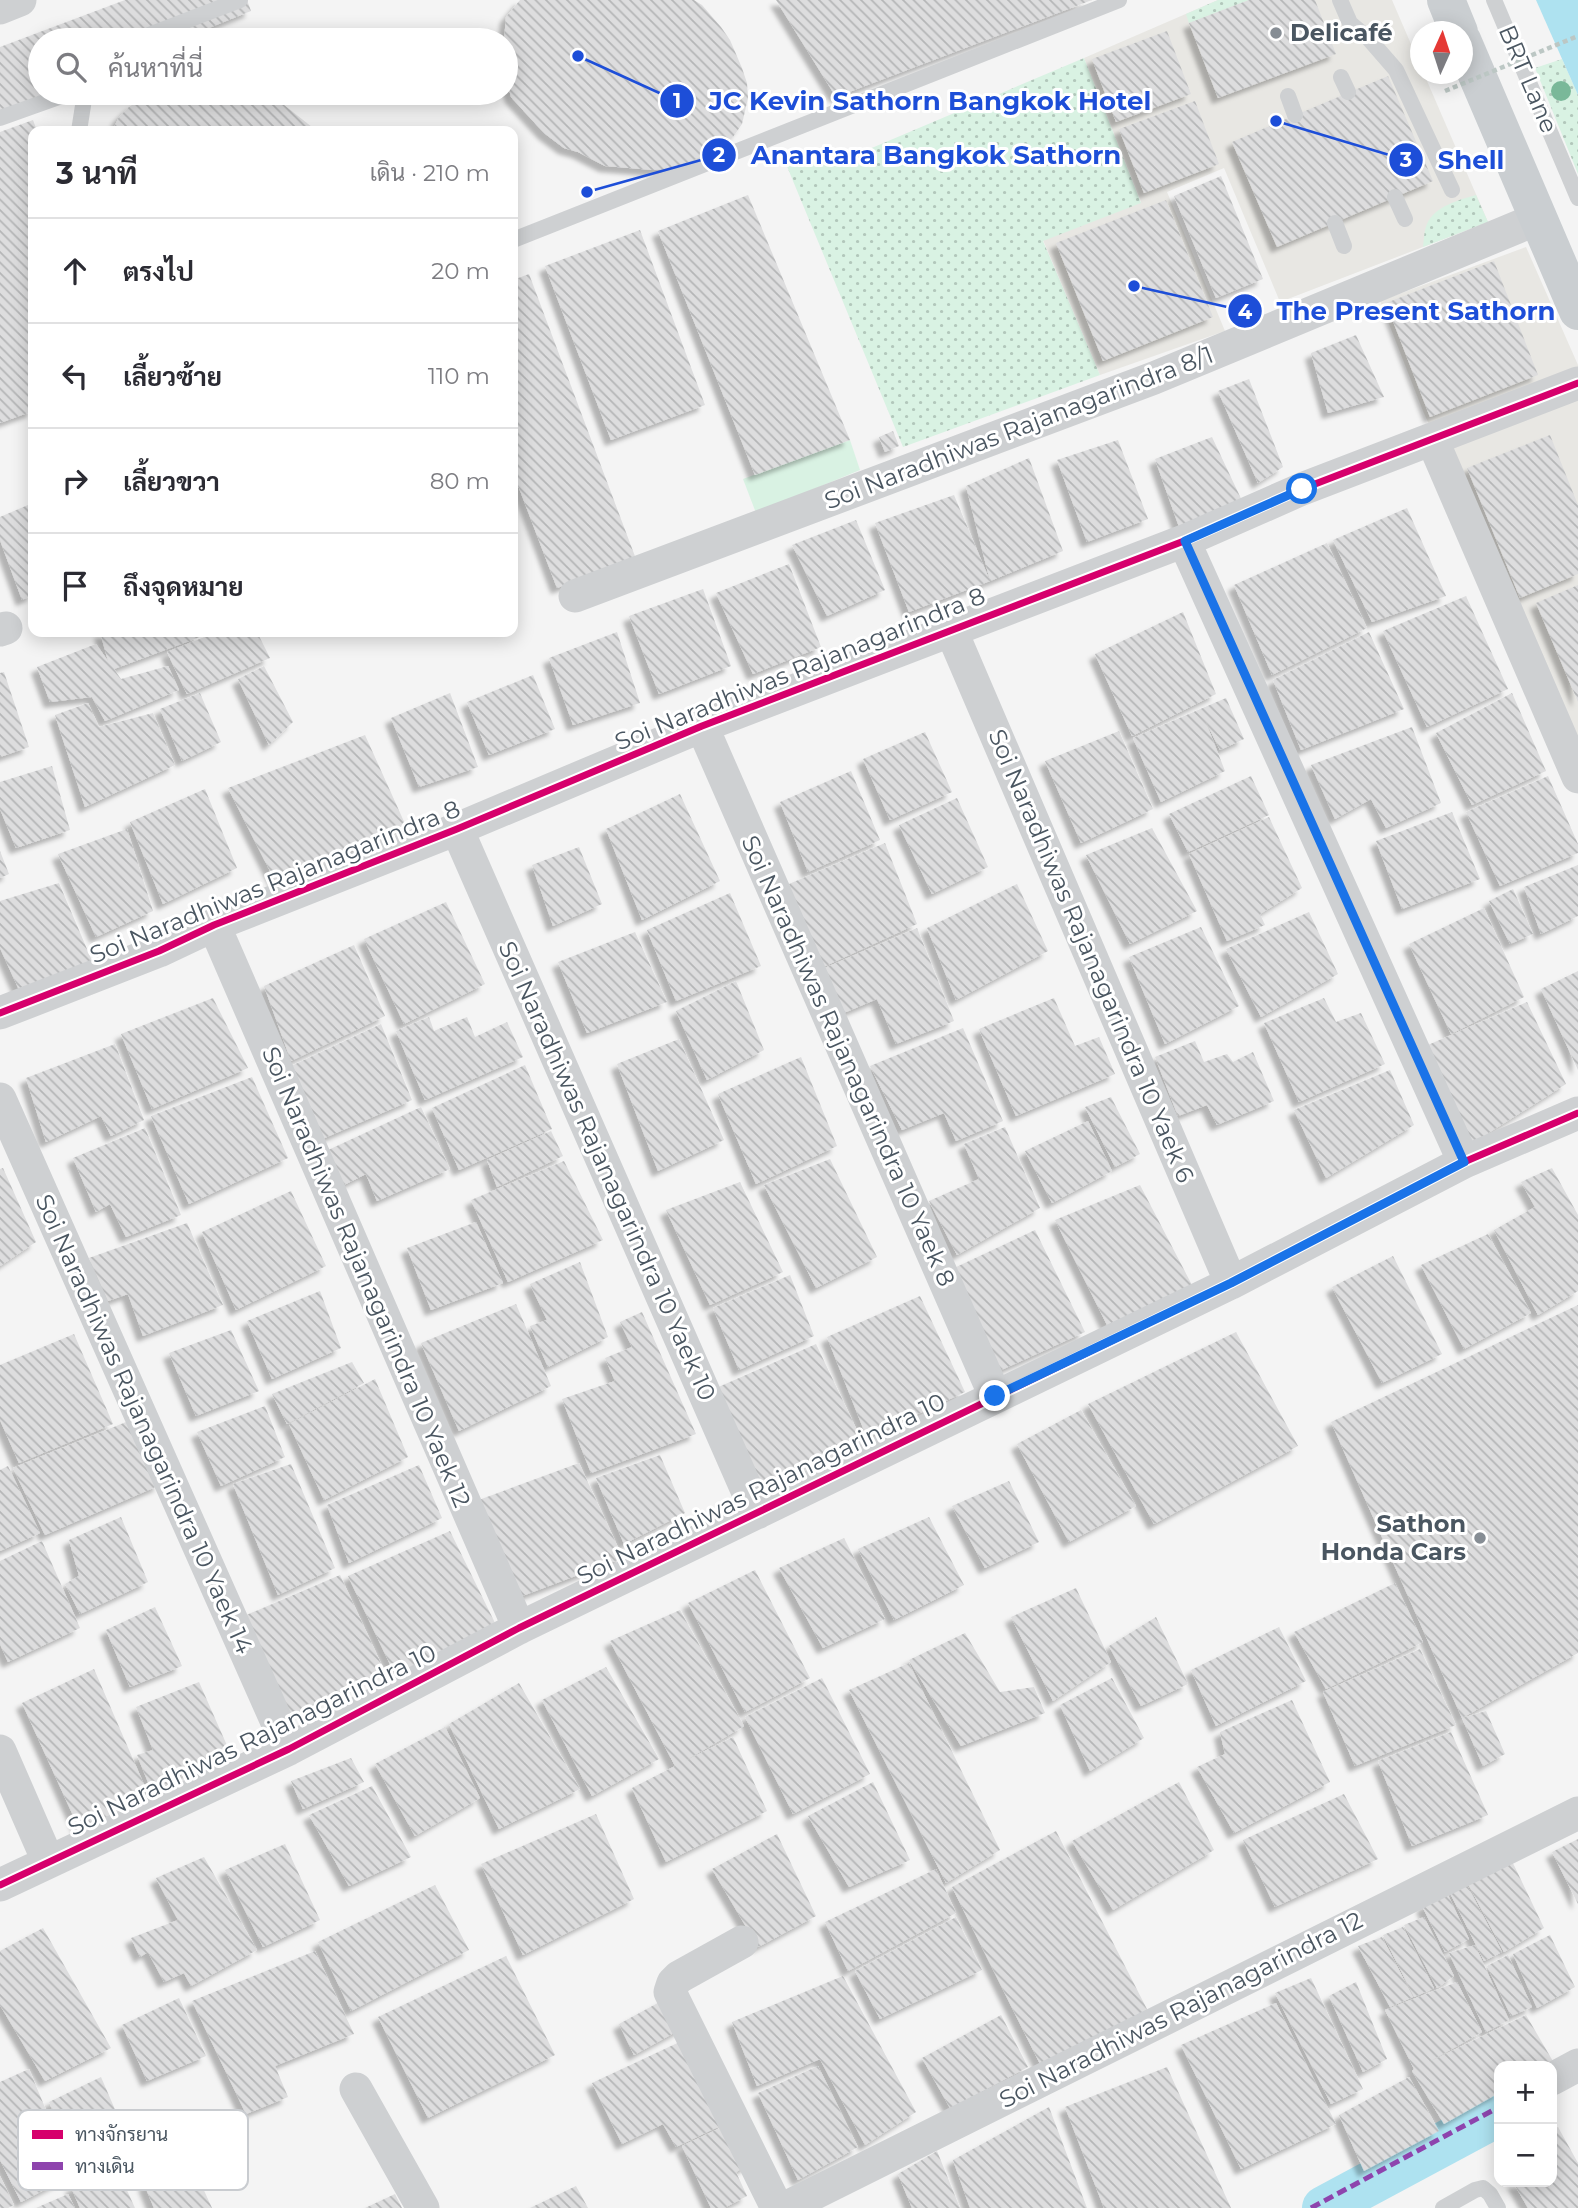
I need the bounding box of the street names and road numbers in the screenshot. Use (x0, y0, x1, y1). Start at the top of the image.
street label: BRT Lane (1493, 21, 1564, 137)
street label: Soi Naradhiwas Rajanagarindra 8/1 (820, 340, 1217, 515)
street label: Soi Naradhiwas Rajanagarindra 8 (610, 581, 989, 756)
street label: Soi Naradhiwas Rajanagarindra 10 Yaek 6 (982, 725, 1201, 1187)
street label: Soi Naradhiwas Rajanagarindra 8 (85, 794, 464, 969)
street label: Soi Naradhiwas Rajanagarindra 10 Yaek 8 (735, 831, 961, 1291)
street label: Soi Naradhiwas Rajanagarindra 10 Yaek 10 (493, 937, 722, 1405)
street label: Soi Naradhiwas Rajanagarindra 10 Yaek 12 (256, 1042, 477, 1511)
street label: Soi Naradhiwas Rajanagarindra 10 Yaek 14 (30, 1190, 259, 1658)
street label: Soi Naradhiwas Rajanagarindra 10 (572, 1387, 950, 1591)
street label: Soi Naradhiwas Rajanagarindra 10 (63, 1638, 441, 1842)
street label: Soi Naradhiwas Rajanagarindra 12 (994, 1905, 1367, 2114)

